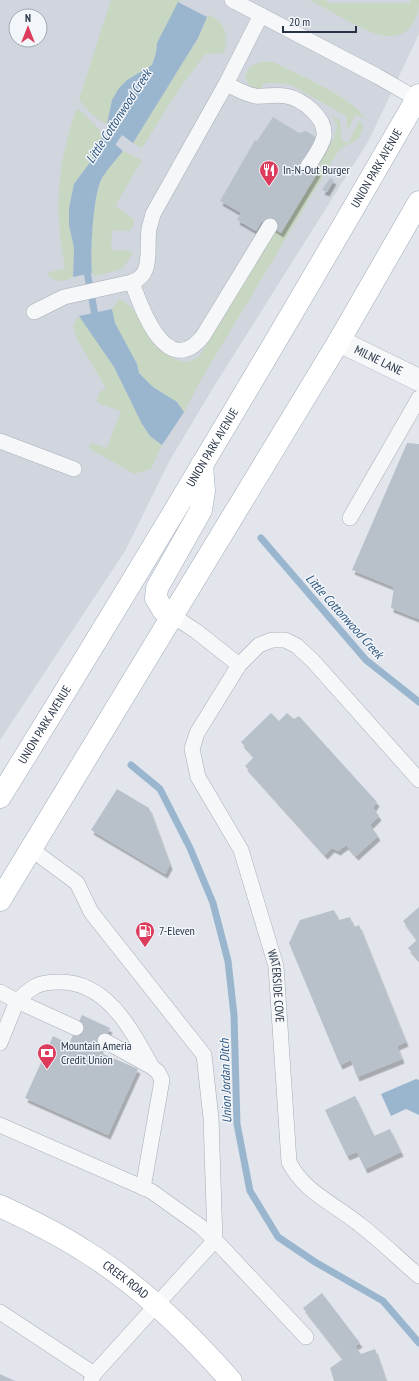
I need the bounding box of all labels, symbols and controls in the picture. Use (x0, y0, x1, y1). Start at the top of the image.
north arrow (8, 8, 48, 48)
scale bar (283, 8, 356, 34)
text: N (25, 11, 31, 25)
text: 20 m (289, 14, 310, 29)
water label: Little Cottonwood Creek (82, 65, 156, 166)
street label: UNION PARK AVENUE (347, 126, 405, 210)
restaurant icon: In-N-Out Burger (258, 159, 280, 187)
place label: In-N-Out Burger (283, 162, 350, 177)
street label: MILNE LANE (352, 342, 405, 378)
street label: UNION PARK AVENUE (183, 405, 241, 489)
water label: Little Cottonwood Creek (302, 570, 388, 664)
street label: UNION PARK AVENUE (15, 683, 74, 766)
fuel station icon: 7-Eleven (134, 920, 156, 948)
place label: 7-Eleven (159, 923, 195, 938)
street label: WATERSIDE COVE (264, 948, 288, 1023)
water label: Union Jordan Ditch (215, 1037, 235, 1123)
place label: Mountain Ameria Credit Union (61, 1038, 132, 1067)
bank icon: Mountain Ameria Credit Union (36, 1042, 58, 1070)
street label: CREEK ROAD (100, 1257, 152, 1302)

